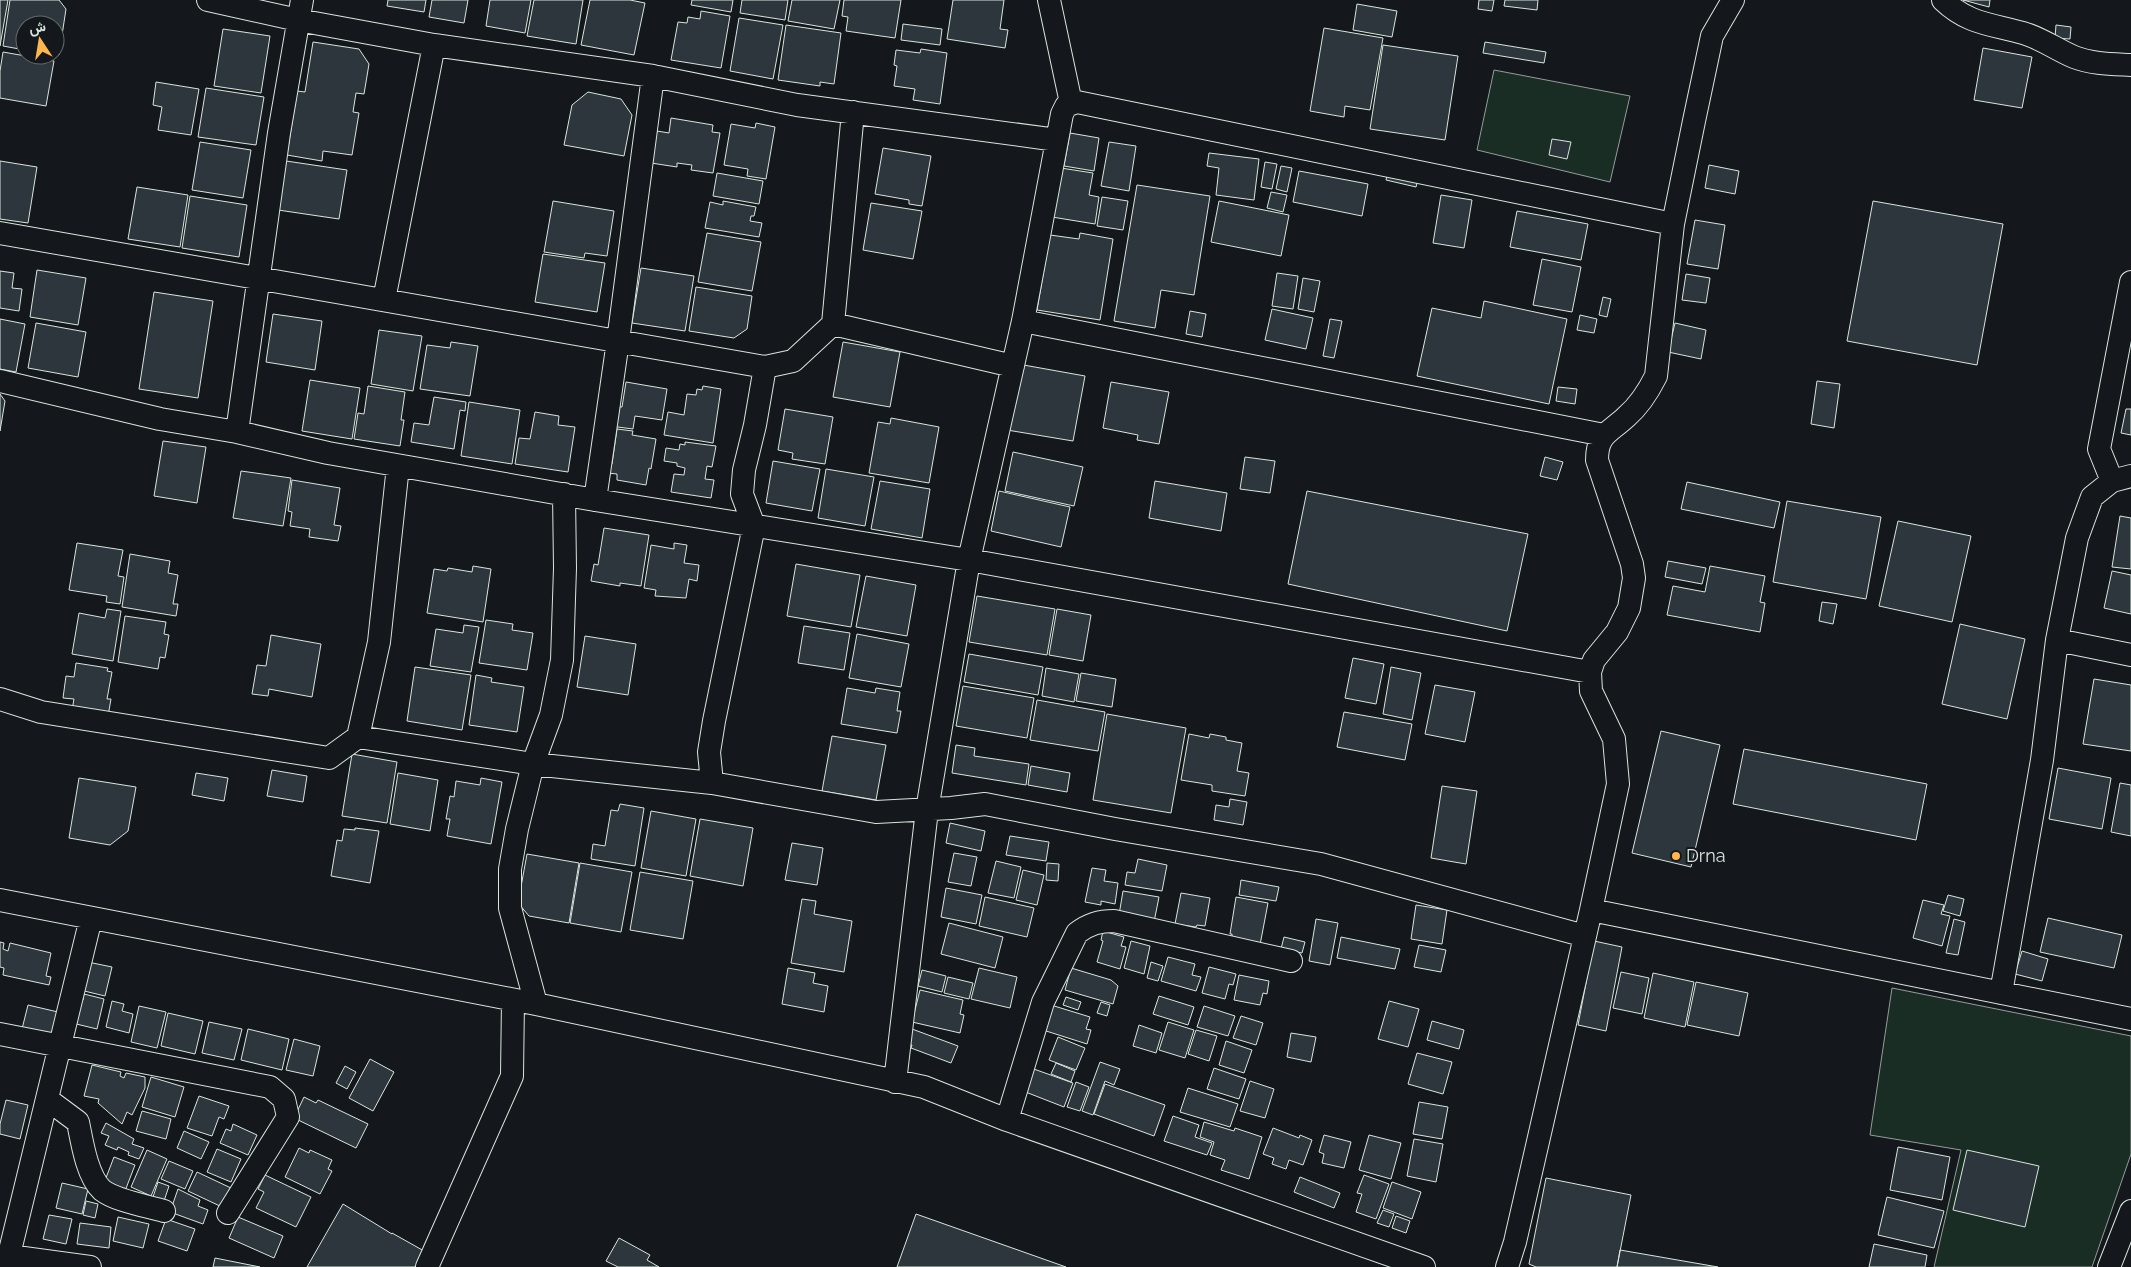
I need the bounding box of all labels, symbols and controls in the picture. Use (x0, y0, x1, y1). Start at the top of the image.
north arrow (15, 15, 65, 65)
text: ش (27, 18, 48, 38)
place label: Drna (1686, 845, 1726, 866)
marker: Drna (1670, 850, 1682, 862)

